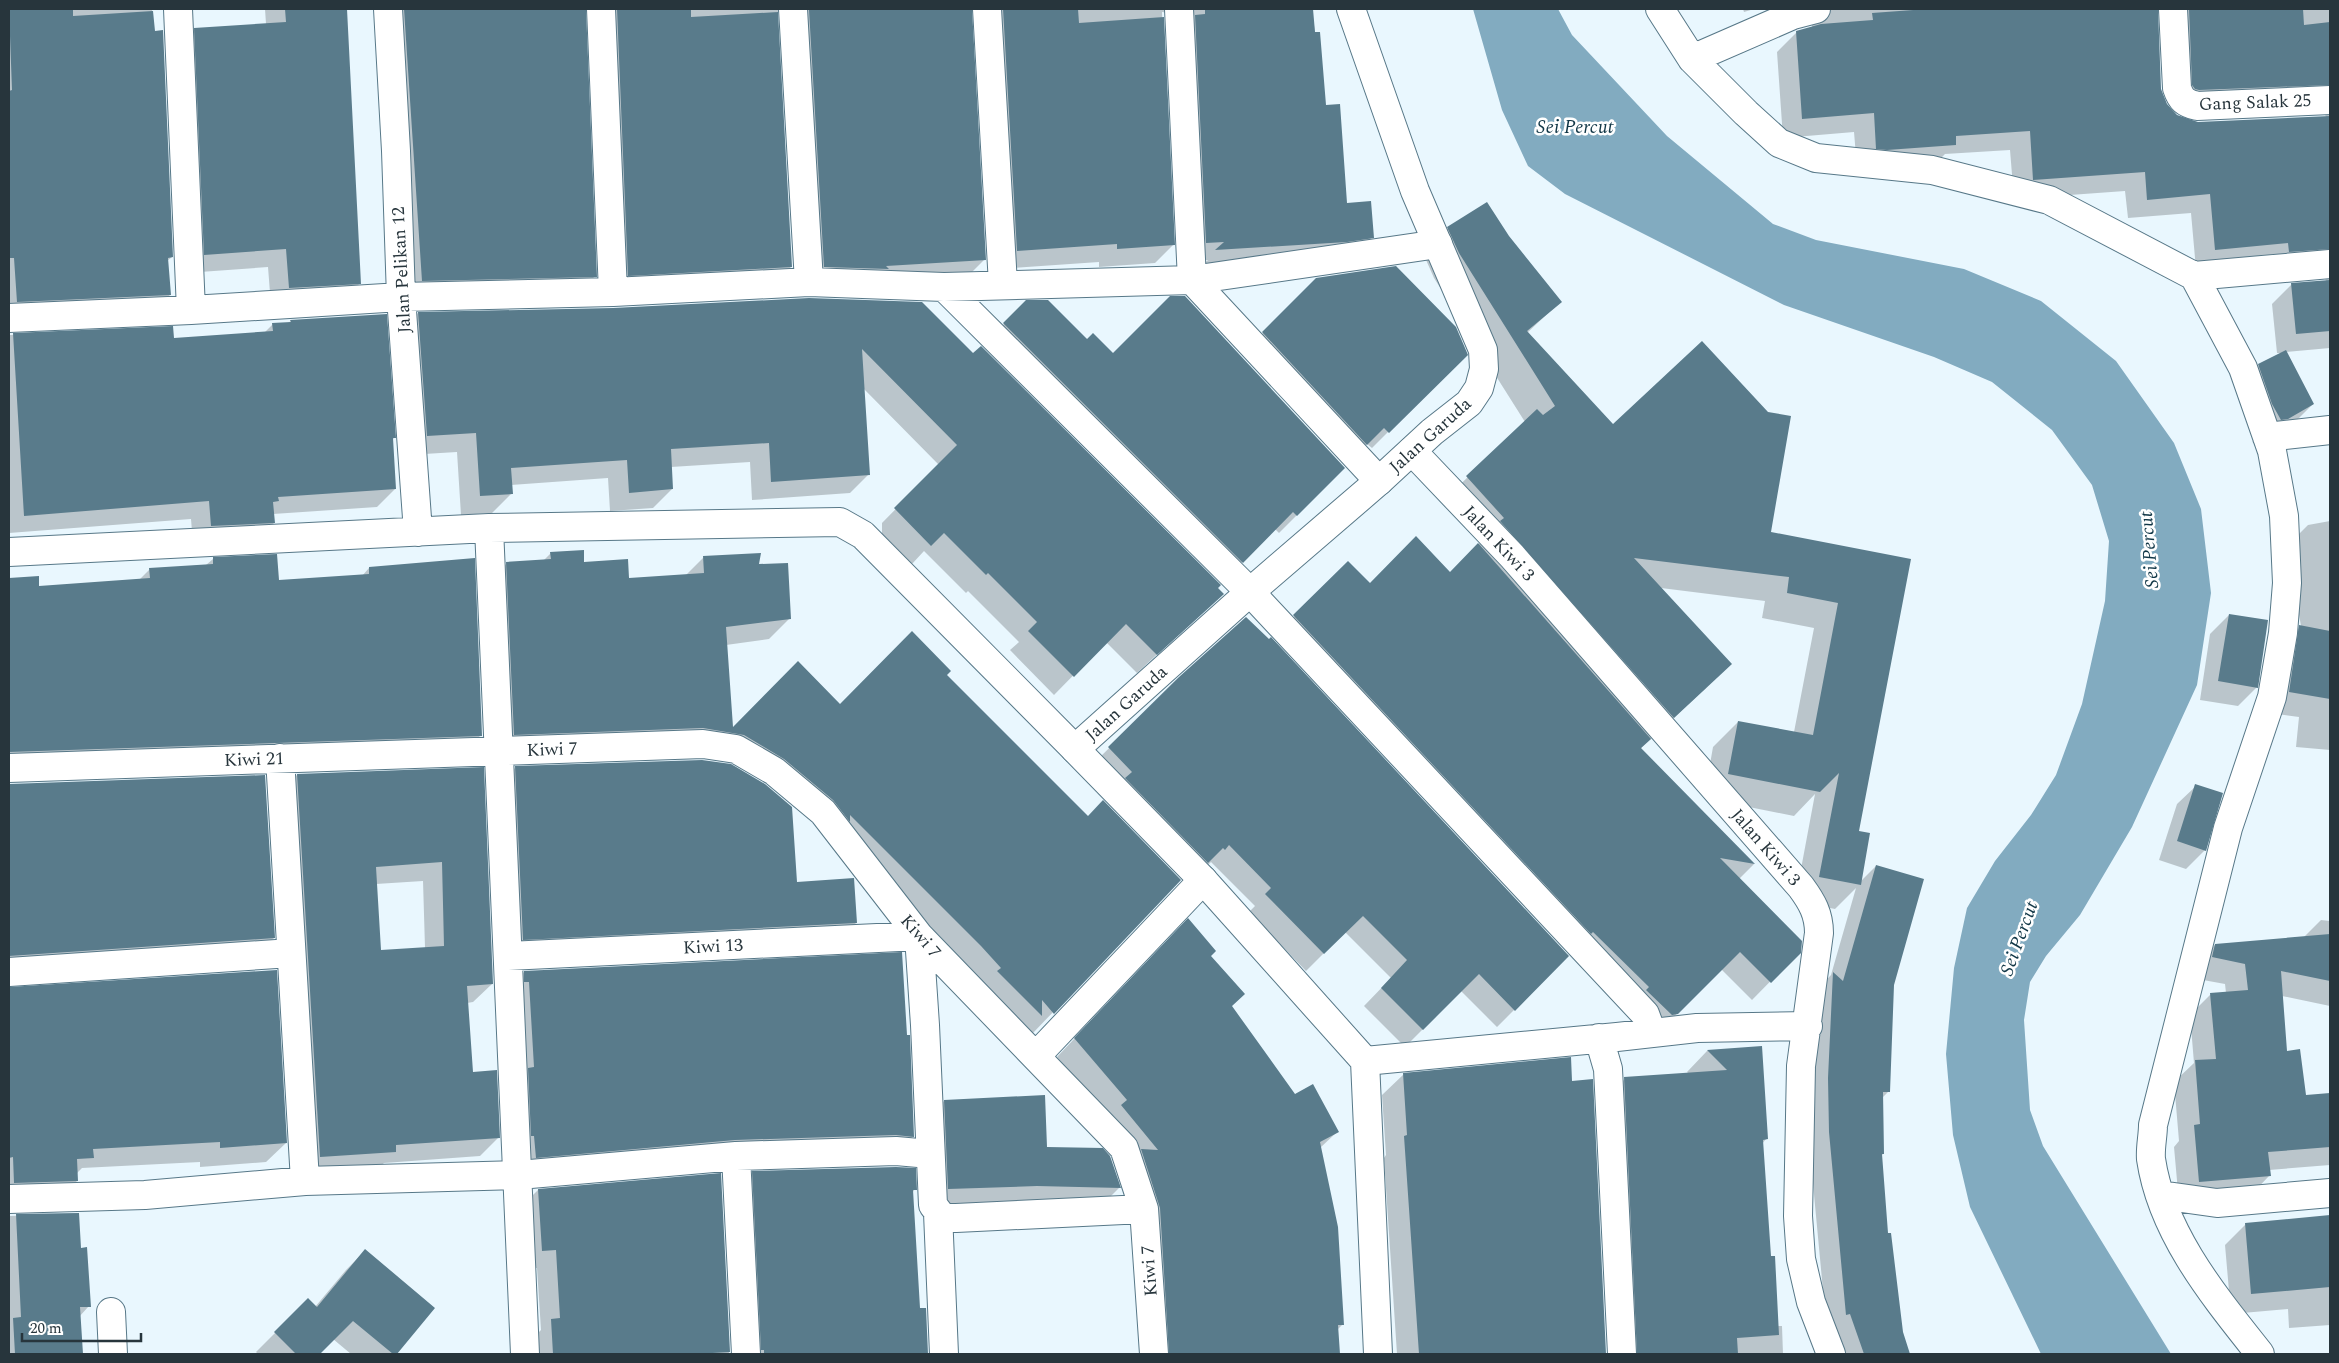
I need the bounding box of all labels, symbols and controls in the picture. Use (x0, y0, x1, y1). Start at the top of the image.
street label: Gang Salak 25 (2198, 87, 2312, 118)
water label: Sei Percut (1536, 113, 1615, 142)
street label: Jalan Pelikan 12 (385, 206, 418, 334)
street label: Jalan Garuda (1383, 391, 1478, 480)
street label: Jalan Kiwi 3 (1456, 499, 1541, 587)
water label: Sei Percut (2132, 509, 2167, 590)
street label: Jalan Garuda (1079, 659, 1174, 748)
street label: Kiwi 7 (526, 735, 578, 764)
street label: Kiwi 21 (224, 745, 285, 774)
street label: Jalan Kiwi 3 (1724, 802, 1807, 892)
water label: Sei Percut (1993, 896, 2047, 980)
street label: Kiwi 7 (894, 908, 948, 964)
street label: Kiwi 13 (682, 931, 744, 962)
street label: Kiwi 7 (1134, 1245, 1165, 1297)
scale bar (22, 1310, 141, 1342)
text: 20 m (30, 1317, 62, 1340)

